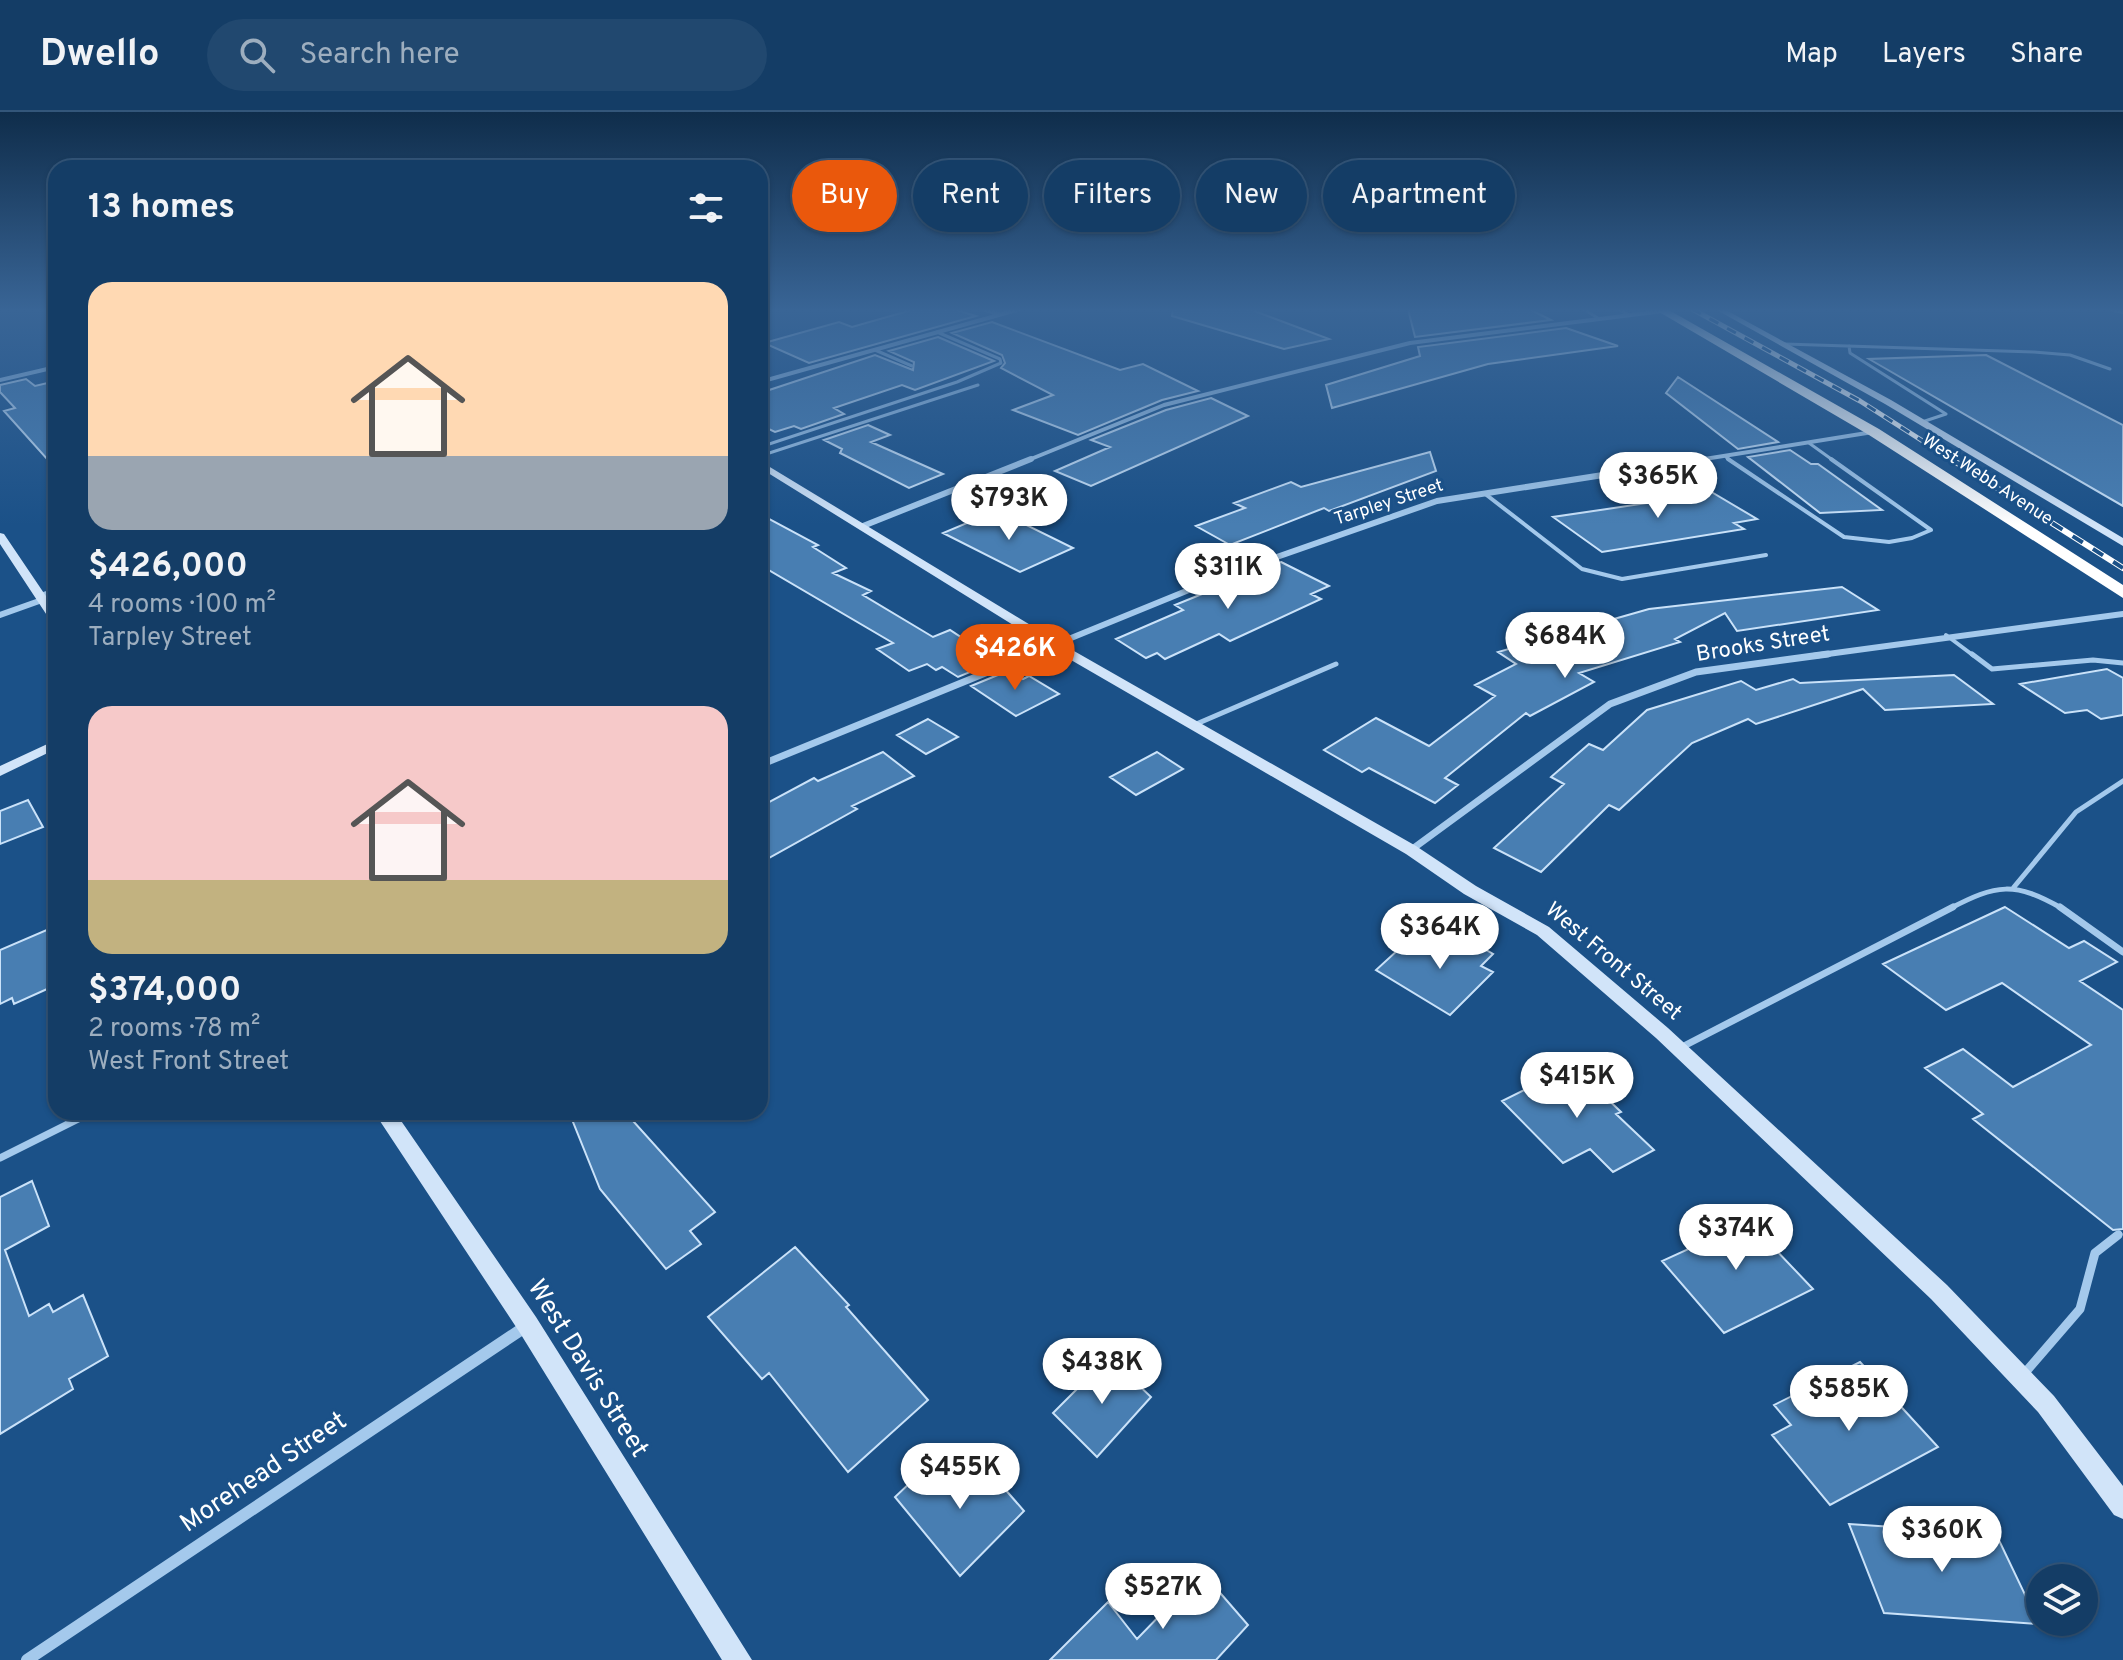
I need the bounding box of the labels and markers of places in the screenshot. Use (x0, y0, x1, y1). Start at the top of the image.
pin: $365K (1602, 452, 1714, 520)
pin: $793K (953, 474, 1065, 542)
pin: $311K (1172, 543, 1284, 611)
pin: $684K (1509, 612, 1621, 680)
pin: $426K (959, 624, 1071, 692)
pin: $364K (1384, 903, 1496, 971)
pin: $415K (1521, 1052, 1633, 1120)
pin: $374K (1680, 1204, 1792, 1272)
pin: $438K (1046, 1338, 1158, 1406)
pin: $585K (1793, 1365, 1905, 1433)
pin: $455K (904, 1443, 1016, 1511)
pin: $360K (1886, 1506, 1998, 1574)
pin: $527K (1107, 1563, 1219, 1631)

